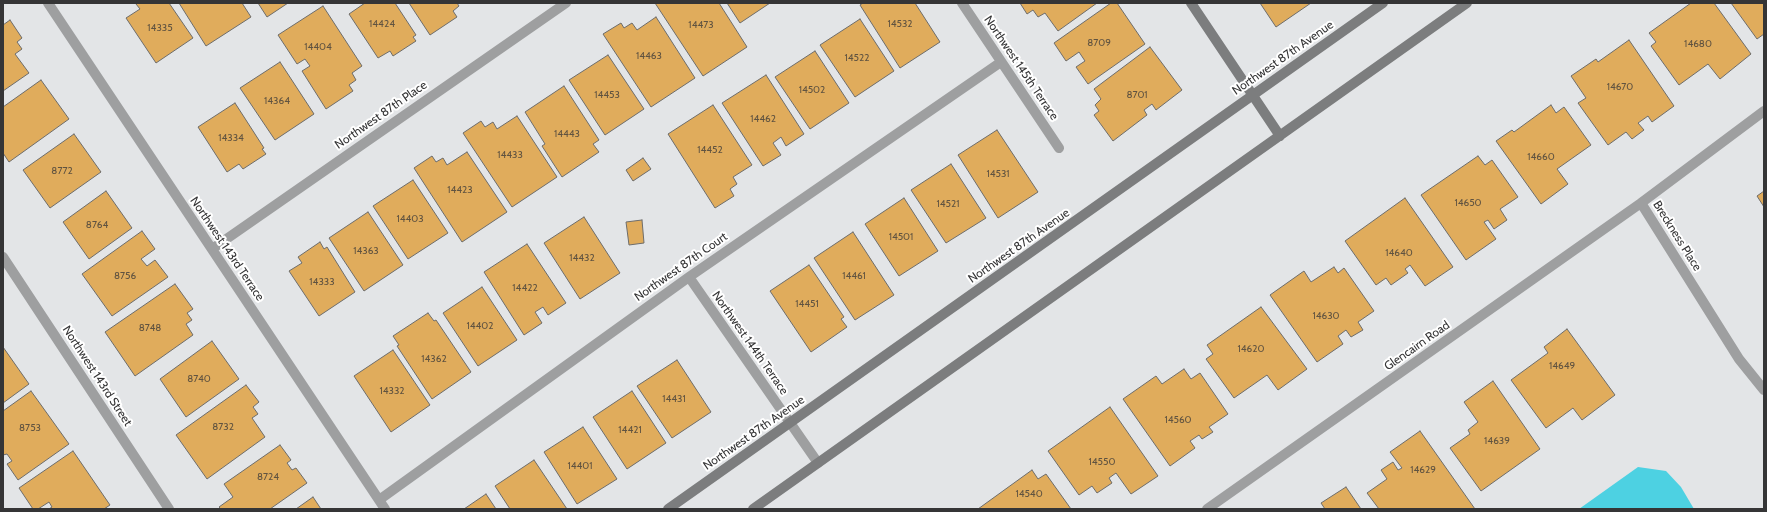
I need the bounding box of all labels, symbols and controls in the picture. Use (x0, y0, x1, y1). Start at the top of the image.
street label: Northwest 145th Terrace (981, 13, 1061, 123)
house number: 14424 (369, 18, 395, 30)
house number: 14532 (887, 18, 913, 30)
street label: Northwest 87th Avenue (1230, 18, 1336, 98)
house number: 14473 (688, 19, 714, 31)
house number: 14335 (147, 22, 173, 34)
house number: 8709 (1087, 37, 1111, 49)
house number: 14680 (1684, 38, 1712, 50)
house number: 14404 (304, 41, 332, 53)
house number: 14463 (636, 50, 662, 62)
house number: 14522 (845, 52, 869, 64)
street label: Northwest 87th Place (332, 78, 430, 152)
house number: 14670 (1607, 81, 1633, 93)
house number: 14502 (799, 84, 825, 96)
house number: 14453 (594, 89, 620, 101)
house number: 8701 (1126, 89, 1148, 101)
house number: 14364 (264, 95, 290, 107)
house number: 14462 (750, 113, 776, 125)
house number: 14443 (554, 128, 580, 140)
house number: 14334 (218, 132, 244, 144)
house number: 14452 (697, 144, 723, 156)
house number: 14433 (497, 149, 523, 161)
house number: 14660 (1527, 151, 1555, 163)
house number: 8772 (51, 165, 73, 177)
house number: 14531 (986, 168, 1010, 180)
house number: 14423 (447, 184, 473, 196)
street label: Northwest 143rd Terrace (187, 194, 267, 304)
house number: 14650 (1454, 197, 1482, 209)
house number: 14521 (937, 198, 959, 210)
street label: Breckness Place (1650, 198, 1704, 274)
street label: Northwest 87th Avenue (966, 206, 1072, 286)
house number: 14403 (396, 213, 424, 225)
house number: 8764 (86, 219, 108, 231)
street label: Northwest 87th Court (632, 230, 730, 304)
house number: 14501 (889, 231, 913, 243)
house number: 14363 (353, 245, 379, 257)
house number: 14640 (1385, 247, 1413, 259)
house number: 14432 (569, 252, 595, 264)
house number: 8756 (114, 270, 136, 282)
house number: 14461 (842, 270, 866, 282)
house number: 14333 (309, 276, 335, 288)
house number: 14422 (512, 282, 538, 294)
street label: Northwest 144th Terrace (709, 288, 791, 398)
house number: 14451 (795, 298, 819, 310)
house number: 14630 (1312, 310, 1340, 322)
street label: Glencairn Road (1381, 318, 1453, 374)
house number: 14402 (466, 320, 494, 332)
house number: 8748 (139, 322, 161, 334)
street label: Northwest 143rd Street (59, 323, 135, 429)
house number: 14620 (1238, 343, 1264, 355)
house number: 14362 (421, 353, 447, 365)
house number: 14649 (1549, 360, 1575, 372)
house number: 8740 (187, 373, 211, 385)
house number: 14332 (379, 385, 405, 397)
house number: 14431 (662, 393, 686, 405)
street label: Northwest 87th Avenue (701, 393, 807, 473)
house number: 14560 (1164, 414, 1192, 426)
house number: 8732 (212, 421, 234, 433)
house number: 8753 (19, 422, 41, 434)
house number: 14421 (618, 424, 642, 436)
house number: 14639 (1484, 435, 1510, 447)
house number: 14550 (1089, 456, 1115, 468)
house number: 14401 (567, 460, 593, 472)
house number: 14629 (1410, 464, 1436, 476)
house number: 8724 (257, 471, 279, 483)
house number: 14540 (1015, 488, 1043, 500)

